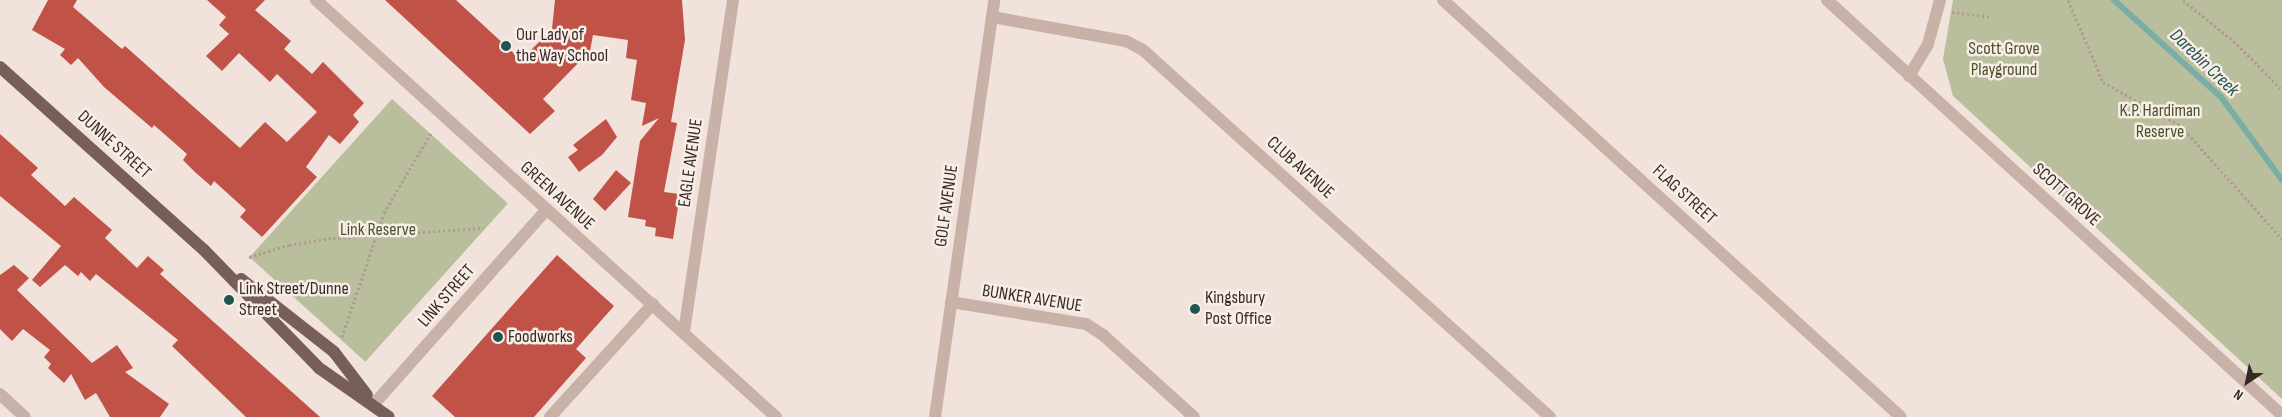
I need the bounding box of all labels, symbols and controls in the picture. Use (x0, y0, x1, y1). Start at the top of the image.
water label: Darebin Creek (2165, 24, 2243, 102)
place label: Our Lady of the Way School (516, 25, 608, 68)
park label: Scott Grove Playground (1968, 39, 2040, 82)
marker: Our Lady of the Way School (500, 40, 512, 52)
park label: K.P. Hardiman Reserve (2119, 101, 2201, 144)
street label: DUNNE STREET (73, 106, 155, 184)
street label: EAGLE AVENUE (674, 117, 708, 209)
street label: CLUB AVENUE (1262, 132, 1338, 204)
street label: GREEN AVENUE (515, 157, 599, 235)
street label: SCOTT GROVE (2028, 159, 2104, 231)
street label: FLAG STREET (1648, 161, 1720, 229)
street label: GOLF AVENUE (931, 164, 963, 248)
park label: Link Reserve (340, 219, 416, 241)
street label: LINK STREET (414, 260, 480, 332)
place label: Link Street/Dunne Street (239, 279, 349, 322)
street label: BUNKER AVENUE (980, 280, 1084, 318)
place label: Kingsbury Post Office (1205, 288, 1272, 330)
marker: Link Street/Dunne Street (223, 294, 235, 306)
marker: Kingsbury Post Office (1189, 303, 1201, 315)
place label: Foodworks (508, 326, 573, 348)
marker: Foodworks (492, 331, 504, 343)
north arrow (2222, 357, 2272, 407)
text: N (2230, 386, 2246, 404)

